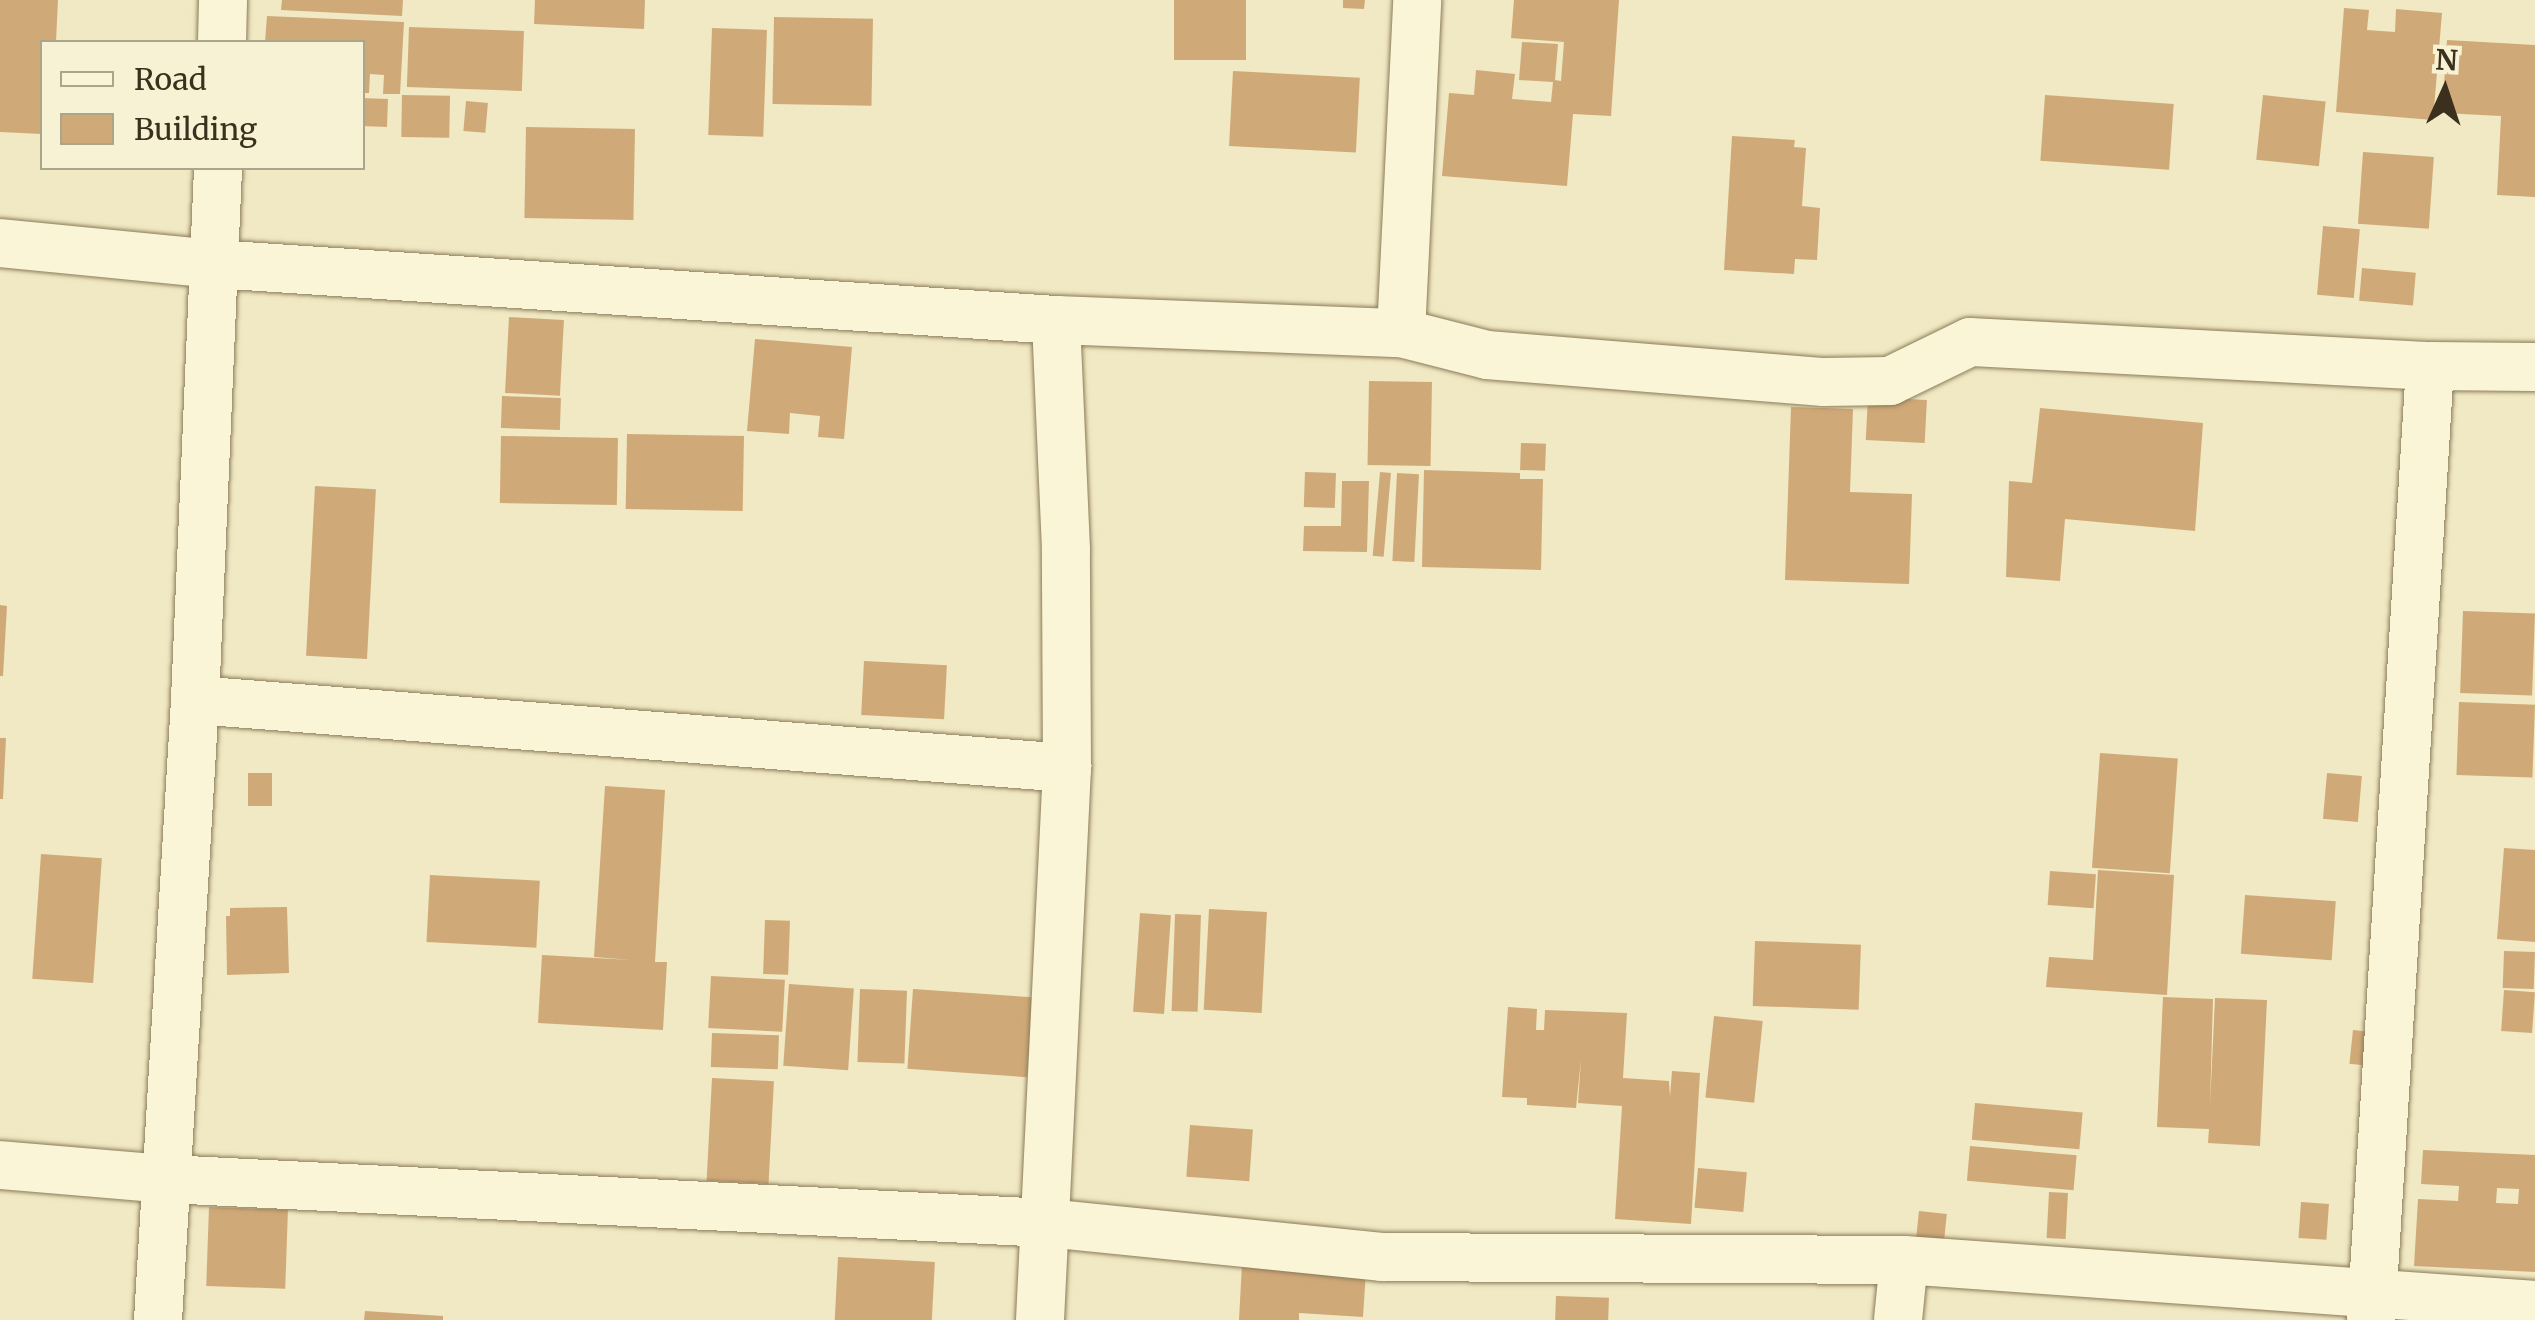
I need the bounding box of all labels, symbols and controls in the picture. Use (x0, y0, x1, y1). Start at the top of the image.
legend (40, 40, 365, 170)
north arrow (2395, 40, 2495, 140)
text: N (2435, 41, 2459, 79)
text: Road (134, 60, 207, 98)
text: Building (134, 110, 257, 148)

